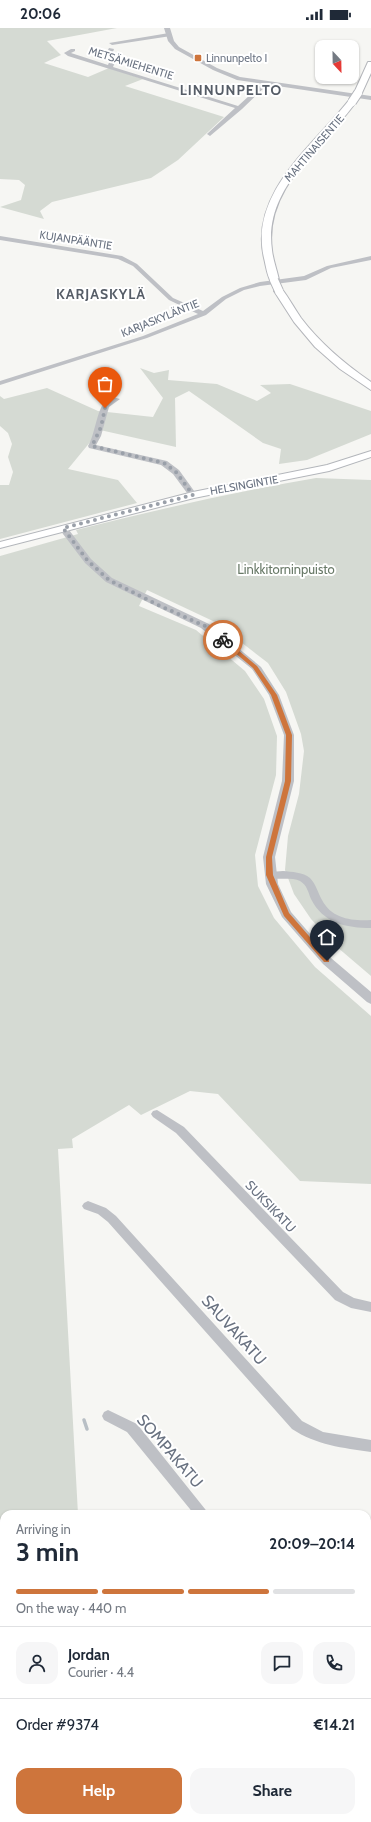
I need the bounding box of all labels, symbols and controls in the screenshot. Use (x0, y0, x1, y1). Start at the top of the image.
text: 20:06 (20, 5, 61, 23)
north arrow (315, 40, 359, 84)
map controls (315, 40, 359, 84)
street label: METSÄMIEHENTIE (87, 43, 175, 83)
place label: Linnunpelto I (206, 51, 267, 65)
marker: Linnunpelto I (193, 53, 203, 63)
district label: LINNUNPELTO (180, 81, 282, 99)
street label: MAHTINAISENTIE (281, 112, 347, 184)
street label: KUJANPÄÄNTIE (39, 227, 113, 253)
district label: KARJASKYLÄ (56, 285, 146, 303)
street label: KARJASKYLÄNTIE (119, 296, 201, 340)
pin (88, 367, 122, 408)
icon: bag (94, 373, 116, 395)
street label: HELSINGINTIE (209, 472, 279, 498)
park label: Linkkitorninpuisto (237, 561, 335, 577)
courier (203, 620, 243, 660)
icon: bike (212, 629, 234, 651)
pin (310, 920, 344, 961)
icon: home (316, 926, 338, 948)
street label: SUKSIKATU (242, 1177, 300, 1235)
street label: SAUVAKATU (198, 1291, 270, 1369)
street label: SOMPAKATU (133, 1410, 207, 1492)
text: Arriving in (16, 1521, 71, 1537)
text: 20:09–20:14 (269, 1535, 355, 1553)
text: 3 min (16, 1536, 79, 1568)
text: On the way · 440 m (16, 1600, 126, 1616)
button: person (16, 1642, 58, 1684)
button: chat (261, 1642, 303, 1684)
button: phone (313, 1642, 355, 1684)
text: Jordan (68, 1646, 110, 1664)
text: Courier · 4.4 (68, 1664, 134, 1680)
text: Order #9374 (16, 1716, 99, 1734)
text: €14.21 (314, 1716, 355, 1734)
button: Help (16, 1768, 182, 1814)
button: Share (190, 1768, 355, 1814)

